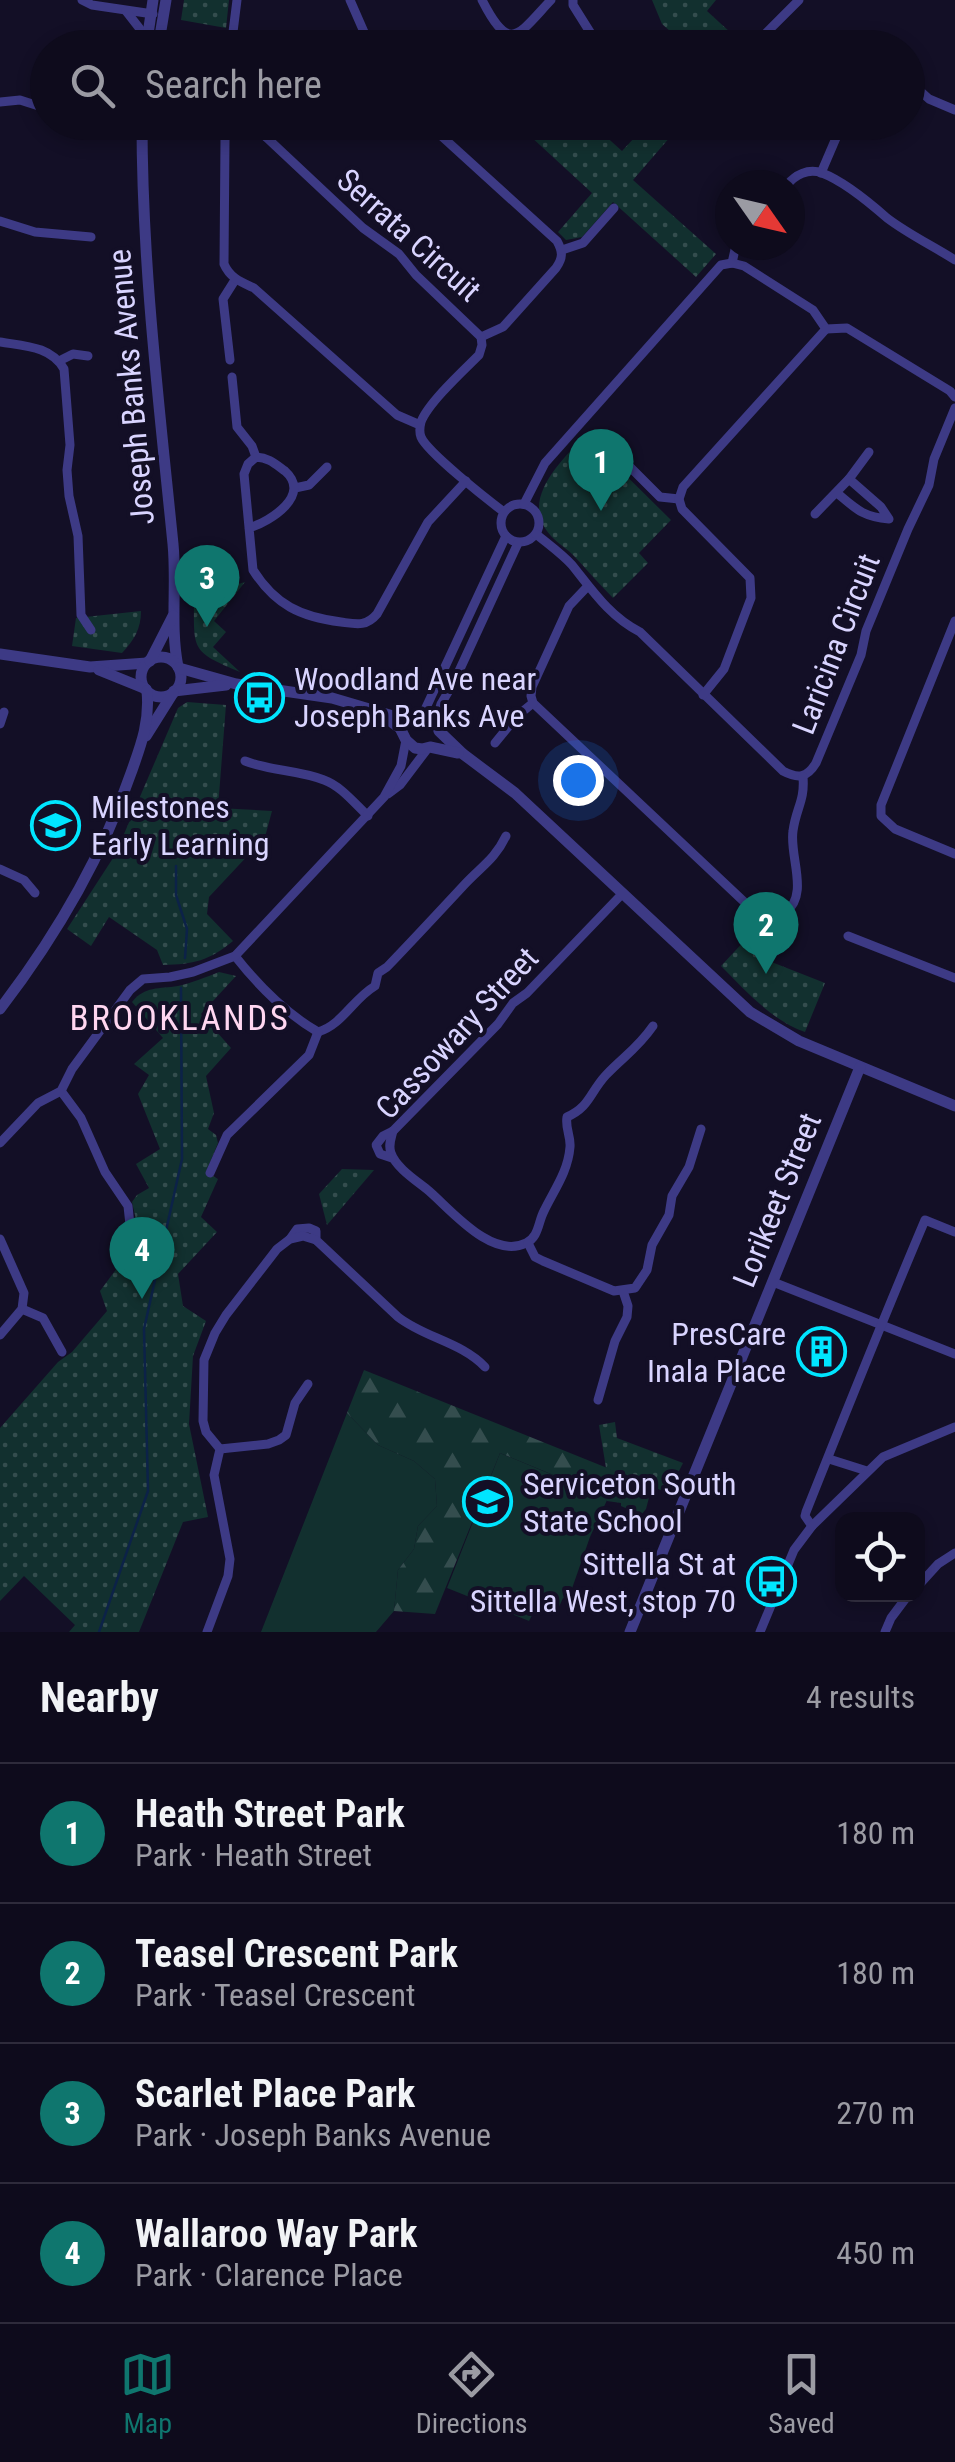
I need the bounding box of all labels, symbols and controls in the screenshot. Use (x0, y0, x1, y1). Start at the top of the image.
search box (30, 30, 925, 140)
icon: search (65, 58, 120, 113)
text: Search here (145, 63, 322, 107)
street label: Serrata Circuit (329, 161, 489, 309)
north arrow (715, 170, 805, 260)
street label: Joseph Banks Avenue (100, 248, 162, 526)
pin: 1 (568, 428, 634, 511)
pin: 3 (174, 544, 240, 627)
street label: Laricina Circuit (784, 549, 888, 739)
place label: Woodland Ave near Joseph Banks Ave (294, 660, 537, 735)
bus stop icon: Woodland Ave near Joseph Banks Ave (233, 671, 285, 723)
your location (553, 755, 604, 806)
place label: Milestones Early Learning (91, 788, 269, 863)
school or university icon: Milestones Early Learning (30, 799, 82, 851)
pin: 2 (734, 892, 798, 974)
street label: Cassowary Street (368, 939, 546, 1127)
district label: BROOKLANDS (70, 998, 290, 1039)
street label: Lorikeet Street (725, 1107, 829, 1293)
pin: 4 (110, 1216, 174, 1299)
place label: PresCare Inala Place (647, 1315, 786, 1390)
building icon: PresCare Inala Place (795, 1326, 847, 1378)
place label: Serviceton South State School (523, 1465, 737, 1540)
school or university icon: Serviceton South State School (462, 1476, 514, 1528)
map controls (835, 1512, 925, 1602)
button: locate (835, 1512, 925, 1602)
place label: Sittella St at Sittella West, stop 70 (470, 1545, 736, 1620)
bus stop icon: Sittella St at Sittella West, stop 70 (745, 1556, 797, 1608)
text: Nearby (40, 1673, 159, 1722)
text: 4 results (806, 1678, 915, 1716)
text: Heath Street Park (135, 1792, 405, 1836)
text: 1 (64, 1814, 81, 1852)
text: 180 m (836, 1814, 915, 1852)
text: Park · Heath Street (135, 1836, 372, 1874)
text: Teasel Crescent Park (135, 1932, 458, 1976)
text: 2 (64, 1954, 81, 1992)
text: 180 m (836, 1954, 915, 1992)
text: Park · Teasel Crescent (135, 1976, 416, 2014)
text: Scarlet Place Park (135, 2072, 415, 2116)
text: 3 (64, 2094, 81, 2132)
text: 270 m (836, 2094, 915, 2132)
text: Park · Joseph Banks Avenue (135, 2116, 491, 2154)
text: Wallaroo Way Park (135, 2212, 418, 2256)
text: 4 (64, 2234, 81, 2272)
text: 450 m (836, 2234, 915, 2272)
text: Park · Clarence Place (135, 2256, 403, 2294)
tab: Map (120, 2347, 175, 2440)
tab: Directions (416, 2347, 528, 2440)
tab: Saved (768, 2347, 835, 2440)

